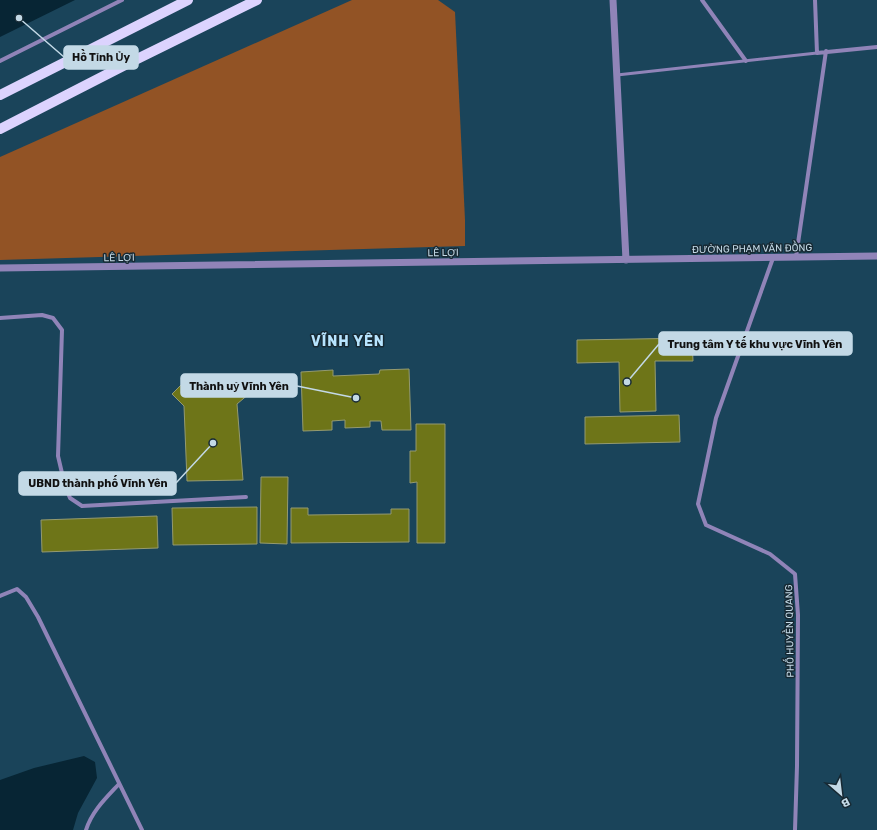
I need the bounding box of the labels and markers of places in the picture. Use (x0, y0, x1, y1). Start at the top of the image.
callout: Hồ Tỉnh Ủy (64, 46, 138, 69)
callout: Trung tâm Y tế khu vực Vĩnh Yên (659, 332, 852, 355)
callout: Thành uỷ Vĩnh Yên (181, 374, 297, 397)
callout: UBND thành phố Vĩnh Yên (19, 472, 176, 495)

